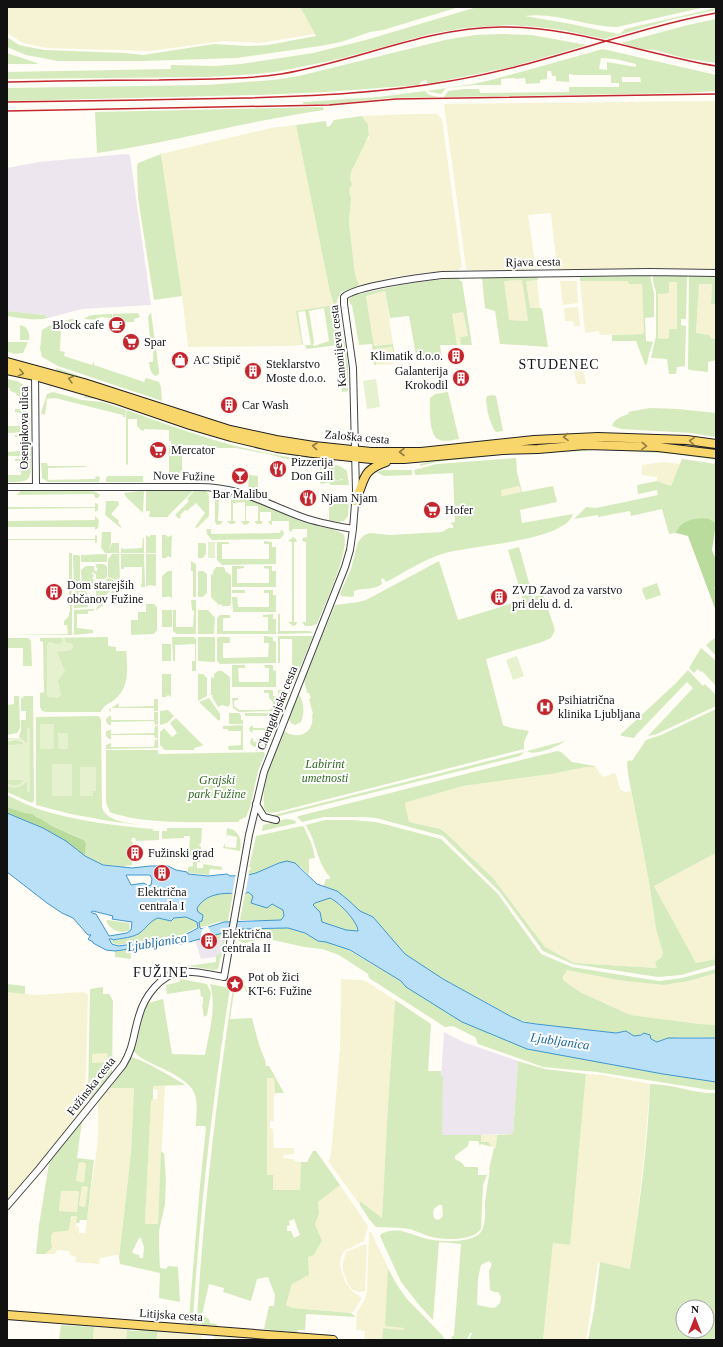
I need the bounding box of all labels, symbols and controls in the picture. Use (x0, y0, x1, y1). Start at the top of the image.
street label: Rjava cesta (505, 255, 561, 269)
street label: Kanonijeva cesta (327, 304, 349, 388)
cafe icon: Block cafe (107, 315, 127, 335)
place label: Block cafe (52, 318, 104, 332)
supermarket icon: Spar (121, 332, 141, 352)
place label: Spar (144, 335, 166, 349)
building icon: Klimatik d.o.o. (446, 346, 466, 366)
place label: Klimatik d.o.o. (370, 349, 443, 363)
shop icon: AC Stipič (170, 350, 190, 370)
place label: AC Stipič (193, 353, 241, 367)
place label: Steklarstvo Moste d.o.o. (266, 357, 326, 385)
district label: STUDENEC (518, 357, 600, 372)
building icon: Steklarstvo Moste d.o.o. (243, 361, 263, 381)
place label: Galanterija Krokodil (395, 364, 449, 392)
one-way arrow (17, 368, 24, 377)
building icon: Galanterija Krokodil (451, 368, 471, 388)
one-way arrow (67, 375, 74, 384)
street label: Osenjakova ulica (17, 386, 31, 469)
building icon: Car Wash (219, 395, 239, 415)
place label: Car Wash (242, 398, 288, 412)
street label: Zaloška cesta (324, 427, 391, 447)
one-way arrow (563, 433, 569, 442)
one-way arrow (689, 436, 695, 445)
supermarket icon: Mercator (148, 440, 168, 460)
one-way arrow (312, 441, 319, 450)
one-way arrow (641, 442, 647, 450)
place label: Mercator (171, 443, 215, 457)
one-way arrow (399, 448, 405, 456)
place label: Pizzerija Don Gill (291, 455, 334, 483)
restaurant icon: Pizzerija Don Gill (268, 459, 288, 479)
bar icon: Bar Malibu (230, 466, 250, 486)
street label: Nove Fužine (153, 468, 215, 484)
place label: Bar Malibu (213, 487, 268, 501)
restaurant icon: Njam Njam (298, 488, 318, 508)
place label: Njam Njam (321, 491, 378, 505)
supermarket icon: Hofer (422, 500, 442, 520)
place label: Hofer (445, 503, 473, 517)
place label: Dom starejših občanov Fužine (67, 578, 143, 606)
building icon: Dom starejših občanov Fužine (44, 582, 64, 602)
place label: ZVD Zavod za varstvo pri delu d. d. (512, 583, 622, 611)
building icon: ZVD Zavod za varstvo pri delu d. d. (489, 587, 509, 607)
street label: Chengdujska cesta (254, 663, 301, 752)
place label: Psihiatrična klinika Ljubljana (558, 693, 641, 721)
hospital icon: Psihiatrična klinika Ljubljana (535, 697, 555, 717)
park label: Labirint umetnosti (302, 757, 348, 785)
park label: Grajski park Fužine (187, 773, 247, 801)
building icon: Fužinski grad (125, 843, 145, 863)
place label: Fužinski grad (148, 846, 214, 860)
building icon: Električna centrala I (152, 863, 172, 883)
place label: Električna centrala I (137, 885, 187, 913)
place label: Električna centrala II (222, 927, 272, 955)
water label: Ljubljanica (125, 930, 188, 954)
building icon: Električna centrala II (199, 931, 219, 951)
district label: FUŽINE (133, 964, 189, 980)
place label: Pot ob žici KT-6: Fužine (248, 970, 312, 998)
place icon: Pot ob žici KT-6: Fužine (225, 974, 245, 994)
water label: Ljubljanica (528, 1029, 591, 1053)
street label: Fužinska cesta (64, 1053, 119, 1118)
north arrow (675, 1299, 715, 1339)
text: N (691, 1303, 699, 1315)
street label: Litijska cesta (139, 1306, 204, 1324)

